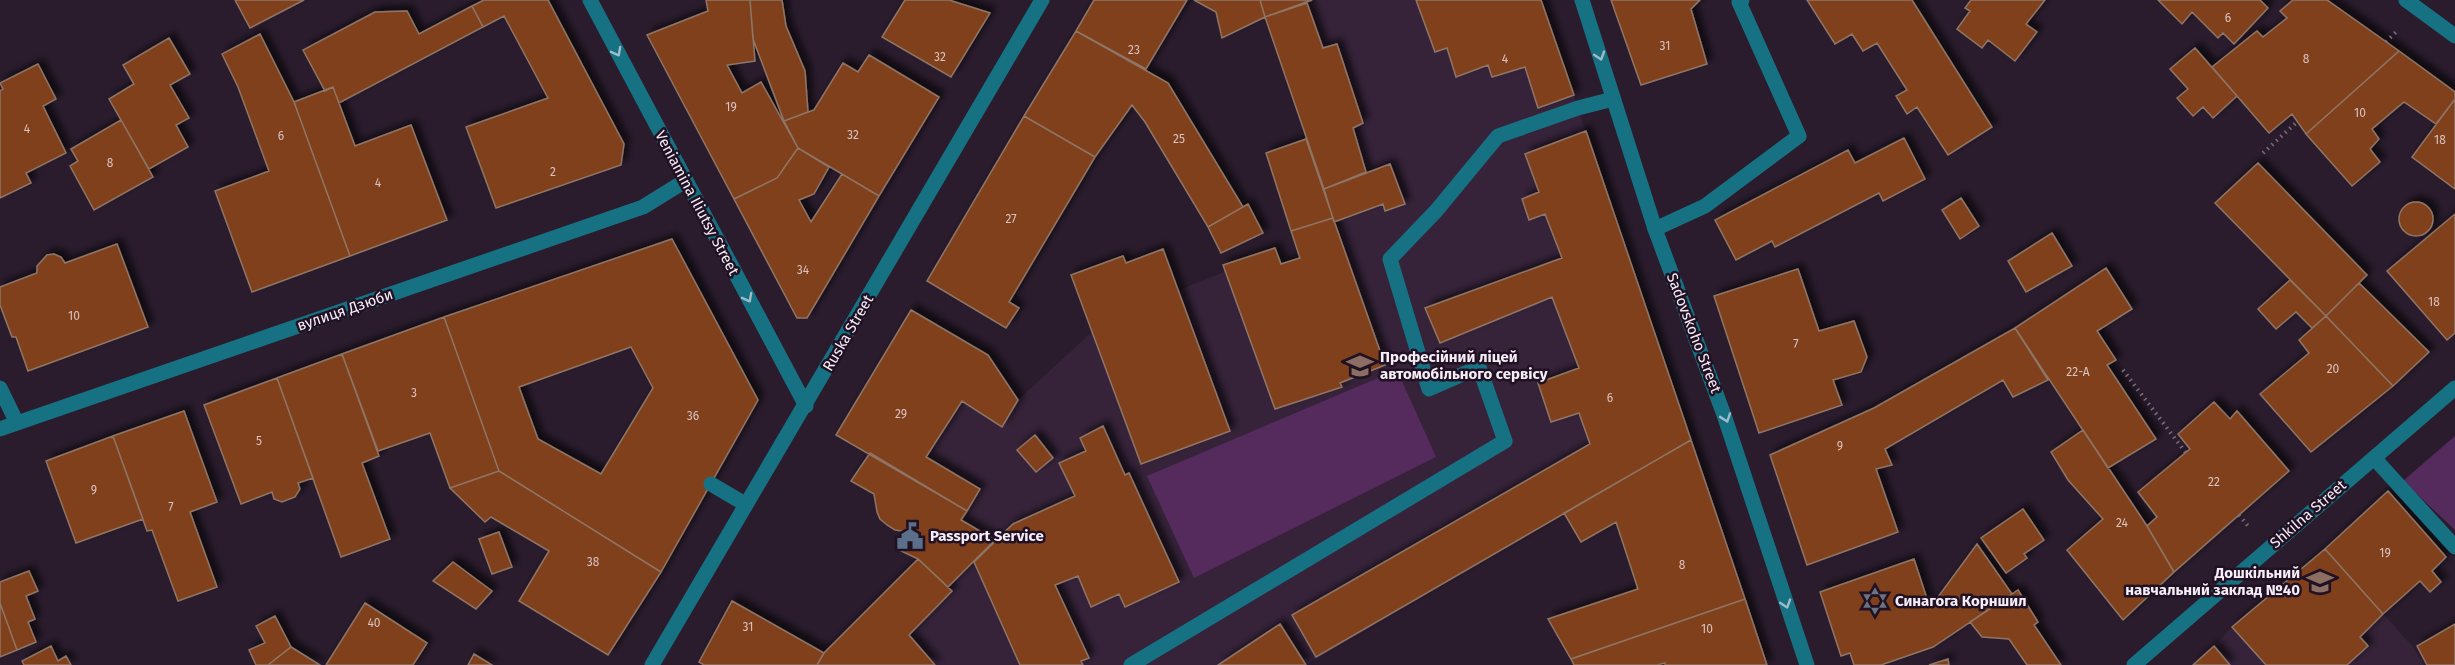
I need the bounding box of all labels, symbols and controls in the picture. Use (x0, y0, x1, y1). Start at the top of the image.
house number: 6 (2225, 11, 2231, 25)
house number: 31 (1660, 39, 1670, 53)
house number: 23 (1128, 43, 1140, 57)
one-way arrow (610, 46, 621, 56)
house number: 32 (934, 50, 946, 64)
one-way arrow (1592, 50, 1605, 61)
house number: 4 (1502, 52, 1509, 66)
house number: 8 (2303, 52, 2310, 66)
house number: 19 (725, 100, 737, 114)
house number: 10 (2354, 106, 2366, 120)
house number: 4 (24, 122, 31, 136)
street label: Veniamina Iliutsy Street (651, 128, 743, 279)
house number: 32 (847, 128, 859, 142)
house number: 6 (278, 129, 284, 143)
house number: 25 (1173, 132, 1185, 146)
house number: 18 (2434, 133, 2446, 147)
house number: 8 (107, 156, 114, 170)
house number: 2 (550, 165, 556, 179)
house number: 4 (375, 176, 382, 190)
house number: 27 (1005, 212, 1017, 226)
house number: 34 (797, 263, 810, 277)
street label: Sadovskoho Street (1663, 271, 1725, 396)
street label: вулиця Дзюби (295, 285, 395, 335)
street label: Ruska Street (819, 291, 877, 374)
one-way arrow (741, 292, 752, 302)
house number: 18 (2428, 295, 2440, 309)
house number: 10 (68, 309, 80, 323)
house number: 7 (1793, 337, 1799, 351)
place label: Професійний ліцей автомобільного сервісу (1380, 348, 1548, 383)
school or university icon: Професійний ліцей автомобільного сервісу (1345, 351, 1375, 381)
house number: 20 (2327, 362, 2340, 376)
house number: 22-А (2066, 365, 2090, 379)
house number: 3 (411, 386, 417, 400)
house number: 6 (1607, 391, 1613, 405)
house number: 29 (895, 407, 907, 421)
house number: 36 (687, 409, 699, 423)
one-way arrow (1718, 412, 1731, 423)
house number: 5 (256, 434, 262, 448)
house number: 9 (1837, 439, 1843, 453)
house number: 22 (2208, 475, 2220, 489)
street label: Shkilna Street (2266, 476, 2350, 552)
house number: 9 (91, 483, 97, 497)
house number: 7 (168, 500, 174, 514)
house number: 24 (2116, 516, 2129, 530)
public building icon: Passport Service (895, 521, 925, 551)
place label: Passport Service (930, 527, 1044, 545)
house number: 19 (2379, 546, 2391, 560)
house number: 38 (587, 555, 600, 569)
house number: 8 (1679, 558, 1686, 572)
place label: Дошкільний навчальний заклад №40 (2125, 564, 2300, 599)
school or university icon: Дошкільний навчальний заклад №40 (2305, 567, 2335, 597)
synagogue icon: Синагога Корншил (1860, 586, 1890, 616)
place label: Синагога Корншил (1895, 592, 2027, 610)
one-way arrow (1779, 598, 1792, 609)
house number: 40 (367, 616, 381, 630)
house number: 31 (743, 620, 753, 634)
house number: 10 (1701, 622, 1713, 636)

